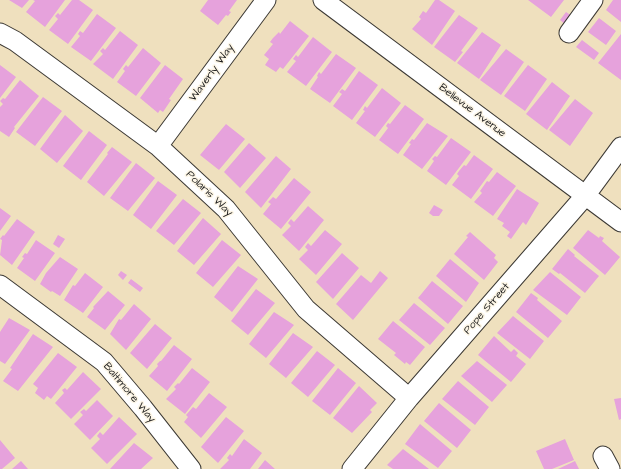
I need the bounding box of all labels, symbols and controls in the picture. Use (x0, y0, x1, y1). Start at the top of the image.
street label: Waverly Way (187, 42, 237, 104)
street label: Bellevue Avenue (436, 81, 508, 141)
street label: Polaris Way (183, 168, 235, 220)
street label: Pope Street (461, 281, 513, 337)
street label: Baltimore Way (100, 360, 158, 426)

